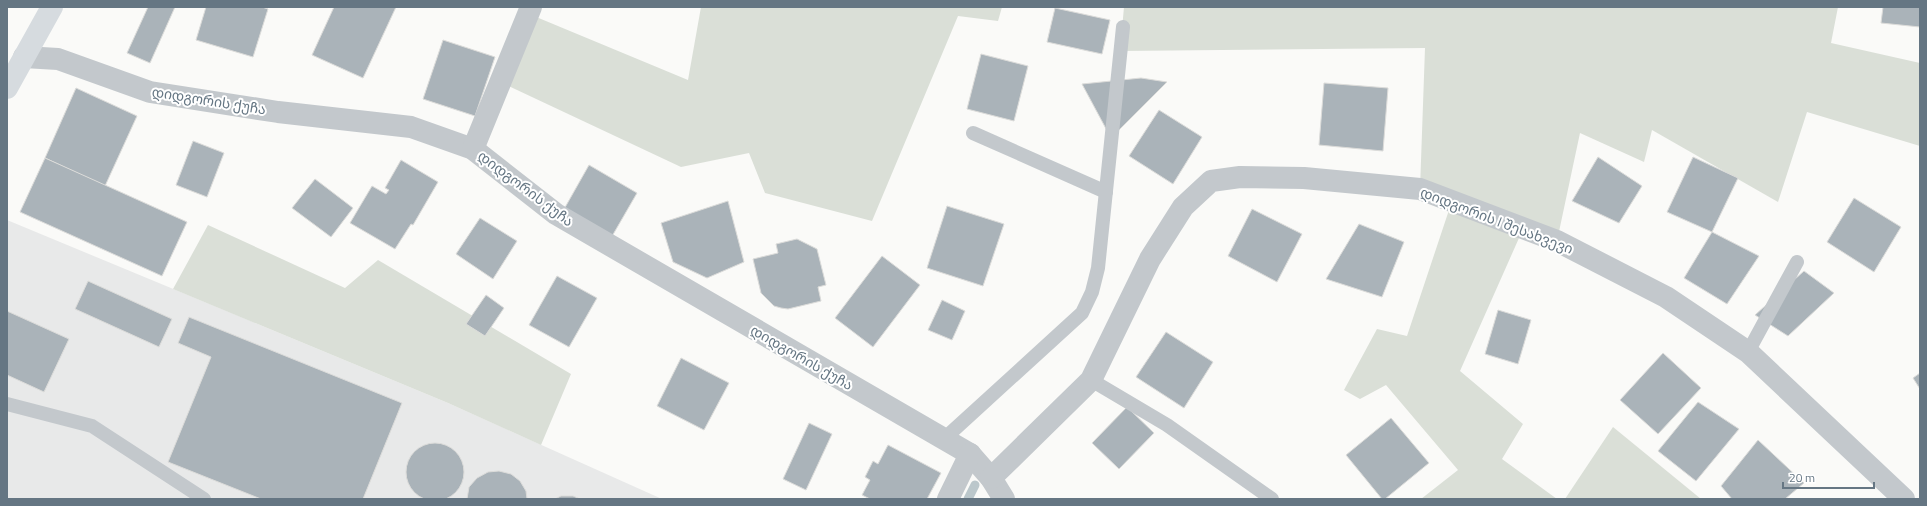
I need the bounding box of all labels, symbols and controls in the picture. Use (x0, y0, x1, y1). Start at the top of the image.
street label: დიდგორის ქუჩა (150, 81, 268, 119)
street label: დიდგორის ქუჩა (474, 145, 578, 231)
street label: დიდგორის I შესახვევი (1418, 181, 1576, 259)
street label: დიდგორის ქუჩა (747, 319, 857, 395)
scale bar (1783, 464, 1874, 490)
text: 20 m (1789, 468, 1815, 487)

